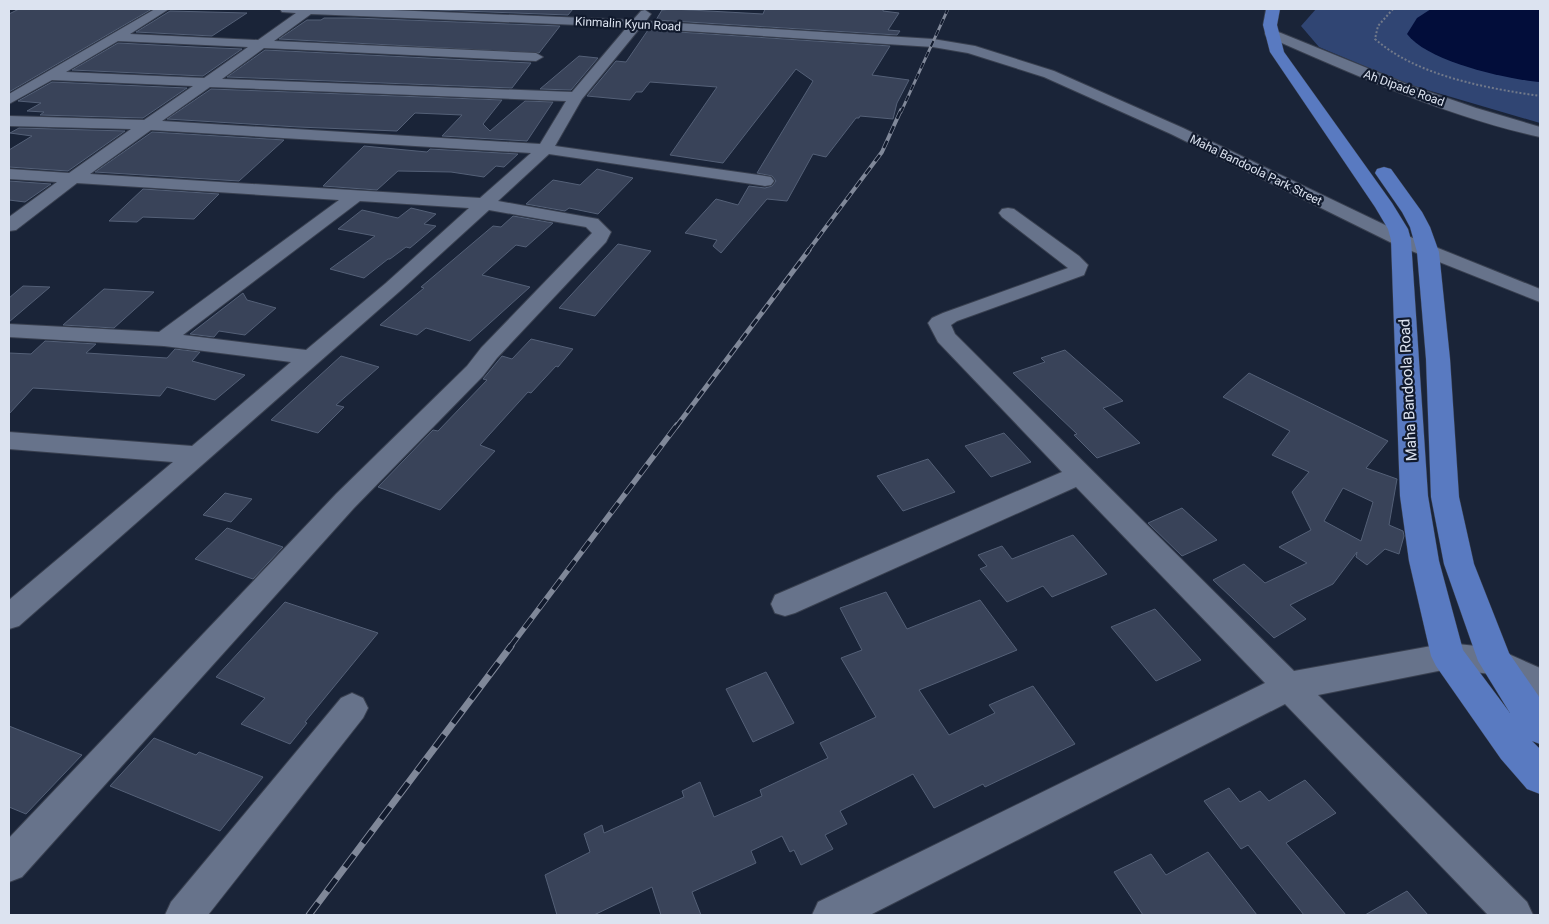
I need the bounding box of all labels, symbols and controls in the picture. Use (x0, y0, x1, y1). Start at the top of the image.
street label: Kinmalin Kyun Road (575, 14, 681, 34)
street label: Ah Dipade Road (1362, 67, 1446, 109)
street label: Maha Bandoola Park Street (1188, 132, 1324, 208)
street label: Maha Bandoola Road (1395, 318, 1421, 462)

